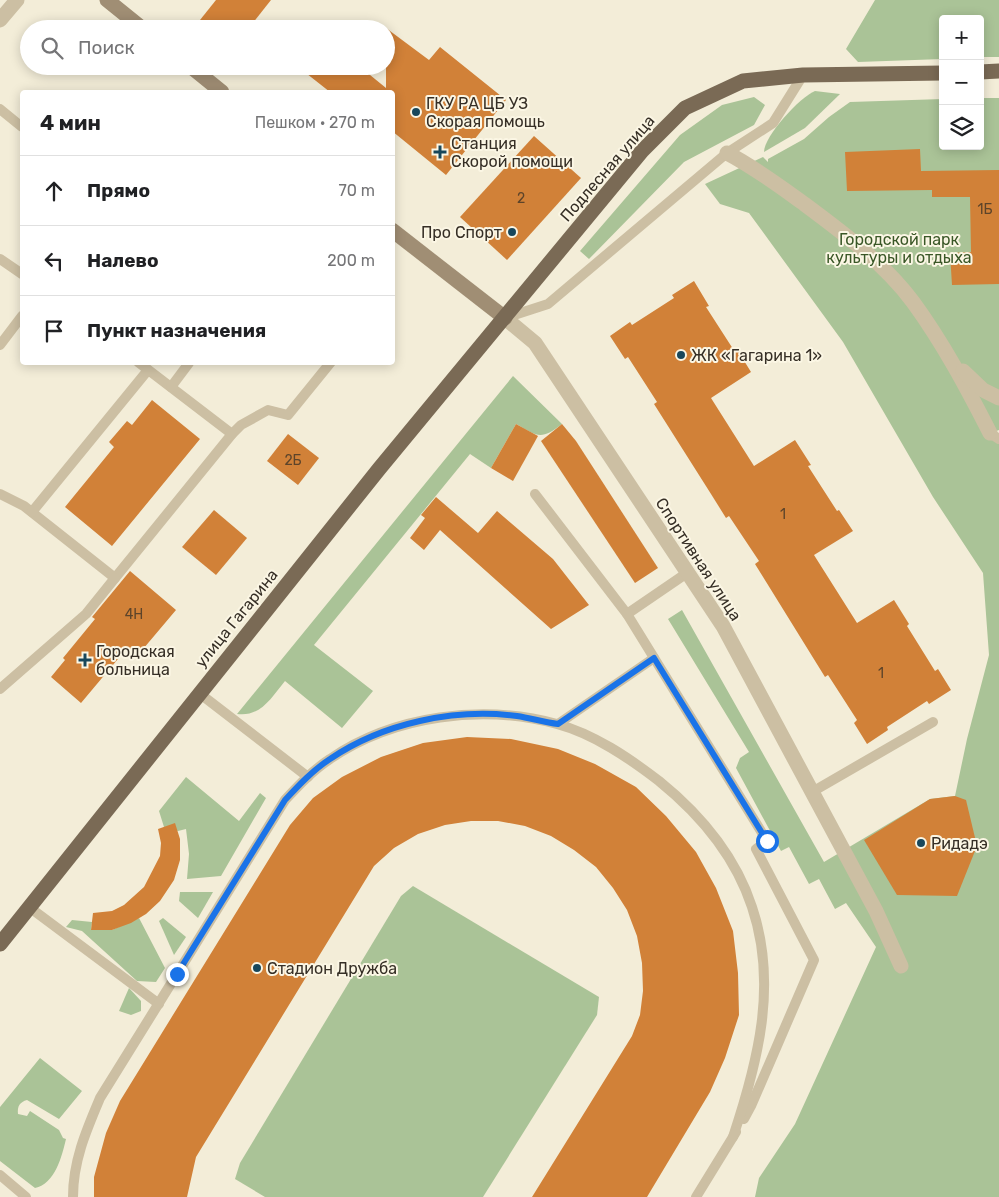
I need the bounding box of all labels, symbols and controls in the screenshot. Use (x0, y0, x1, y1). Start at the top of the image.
map controls (939, 15, 984, 150)
button: + (939, 15, 984, 60)
search box (20, 20, 395, 75)
icon: search (38, 34, 66, 62)
text: Поиск (78, 36, 135, 59)
button: − (939, 60, 984, 105)
place label: ГКУ РА ЦБ УЗ Скорая помощь (426, 94, 545, 131)
button: layers (939, 105, 984, 150)
marker: ГКУ РА ЦБ УЗ Скорая помощь (410, 106, 422, 118)
text: 4 мин (40, 110, 101, 135)
street label: Подлесная улица (556, 111, 659, 225)
text: Пешком · 270 m (255, 113, 375, 132)
place label: Станция Скорой помощи (451, 134, 573, 171)
marker: Станция Скорой помощи (433, 145, 447, 159)
icon: ahead (40, 177, 68, 205)
text: Прямо (87, 179, 150, 202)
text: 70 m (338, 181, 375, 200)
house number: 2 (517, 190, 525, 207)
house number: 1Б (978, 201, 993, 218)
place label: Про Спорт (421, 223, 502, 242)
marker: Про Спорт (506, 226, 518, 238)
park label: Городской парк культуры и отдыха (826, 230, 972, 267)
icon: left (40, 247, 68, 275)
text: Налево (87, 249, 159, 272)
text: 200 m (327, 251, 375, 270)
icon: arrive (40, 317, 68, 345)
text: Пункт назначения (87, 319, 266, 342)
place label: ЖК «Гагарина 1» (691, 346, 822, 365)
marker: ЖК «Гагарина 1» (675, 349, 687, 361)
house number: 2Б (284, 452, 302, 469)
street label: Спортивная улица (652, 494, 745, 624)
house number: 1 (780, 506, 786, 523)
street label: улица Гагарина (191, 565, 282, 671)
house number: 4Н (125, 606, 143, 623)
place label: Городская больница (96, 642, 175, 679)
marker: Городская больница (78, 653, 92, 667)
house number: 1 (878, 665, 884, 682)
route start (756, 830, 779, 853)
place label: Ридадэ (931, 834, 988, 853)
marker: Ридадэ (915, 837, 927, 849)
place label: Стадион Дружба (267, 959, 397, 978)
marker: Стадион Дружба (251, 962, 263, 974)
route end (166, 963, 189, 986)

